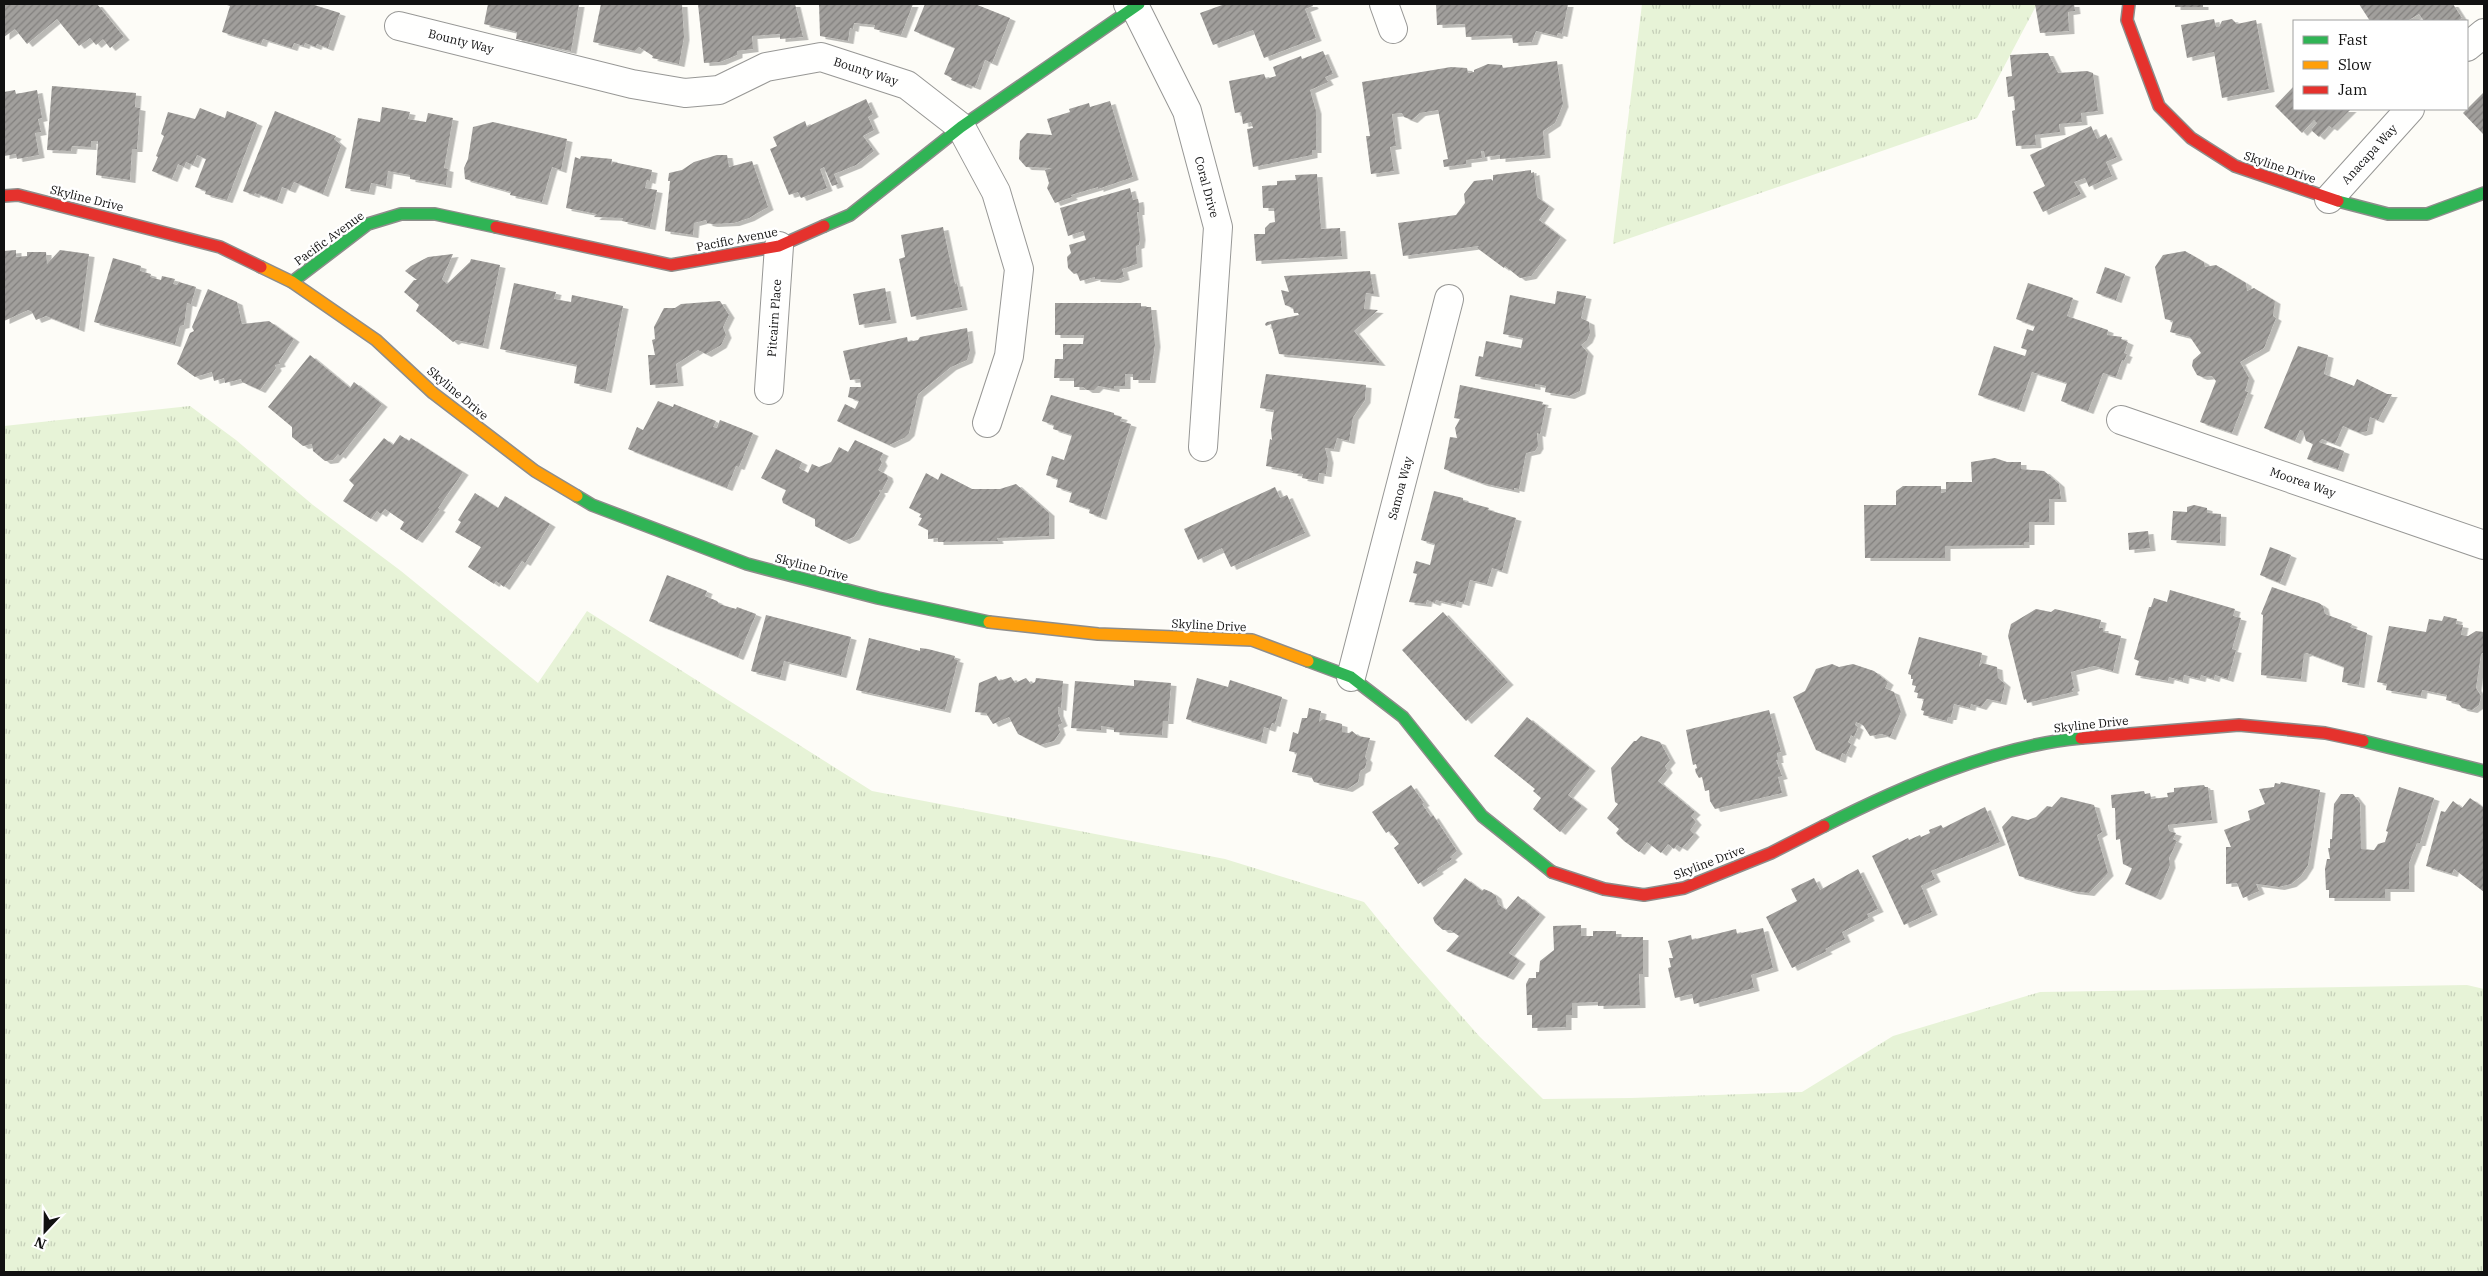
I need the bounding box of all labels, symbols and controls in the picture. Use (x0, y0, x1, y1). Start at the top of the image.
legend (2293, 20, 2468, 110)
street label: Bounty Way (427, 26, 496, 57)
text: Fast (2338, 30, 2368, 49)
street label: Bounty Way (832, 54, 901, 89)
text: Slow (2338, 55, 2372, 74)
text: Jam (2338, 80, 2367, 99)
street label: Anacapa Way (2338, 120, 2400, 187)
street label: Skyline Drive (2242, 148, 2318, 186)
street label: Coral Drive (1192, 155, 1222, 219)
street label: Skyline Drive (49, 182, 125, 214)
street label: Pacific Avenue (291, 208, 367, 268)
street label: Pacific Avenue (695, 224, 779, 254)
street label: Pitcairn Place (764, 279, 784, 357)
street label: Skyline Drive (424, 363, 492, 423)
street label: Samoa Way (1384, 454, 1416, 521)
street label: Moorea Way (2268, 464, 2339, 501)
street label: Skyline Drive (774, 550, 850, 584)
street label: Skyline Drive (1171, 616, 1247, 634)
street label: Skyline Drive (2053, 713, 2129, 735)
street label: Skyline Drive (1671, 842, 1747, 882)
north arrow (20, 1206, 70, 1256)
text: N (32, 1233, 49, 1253)

